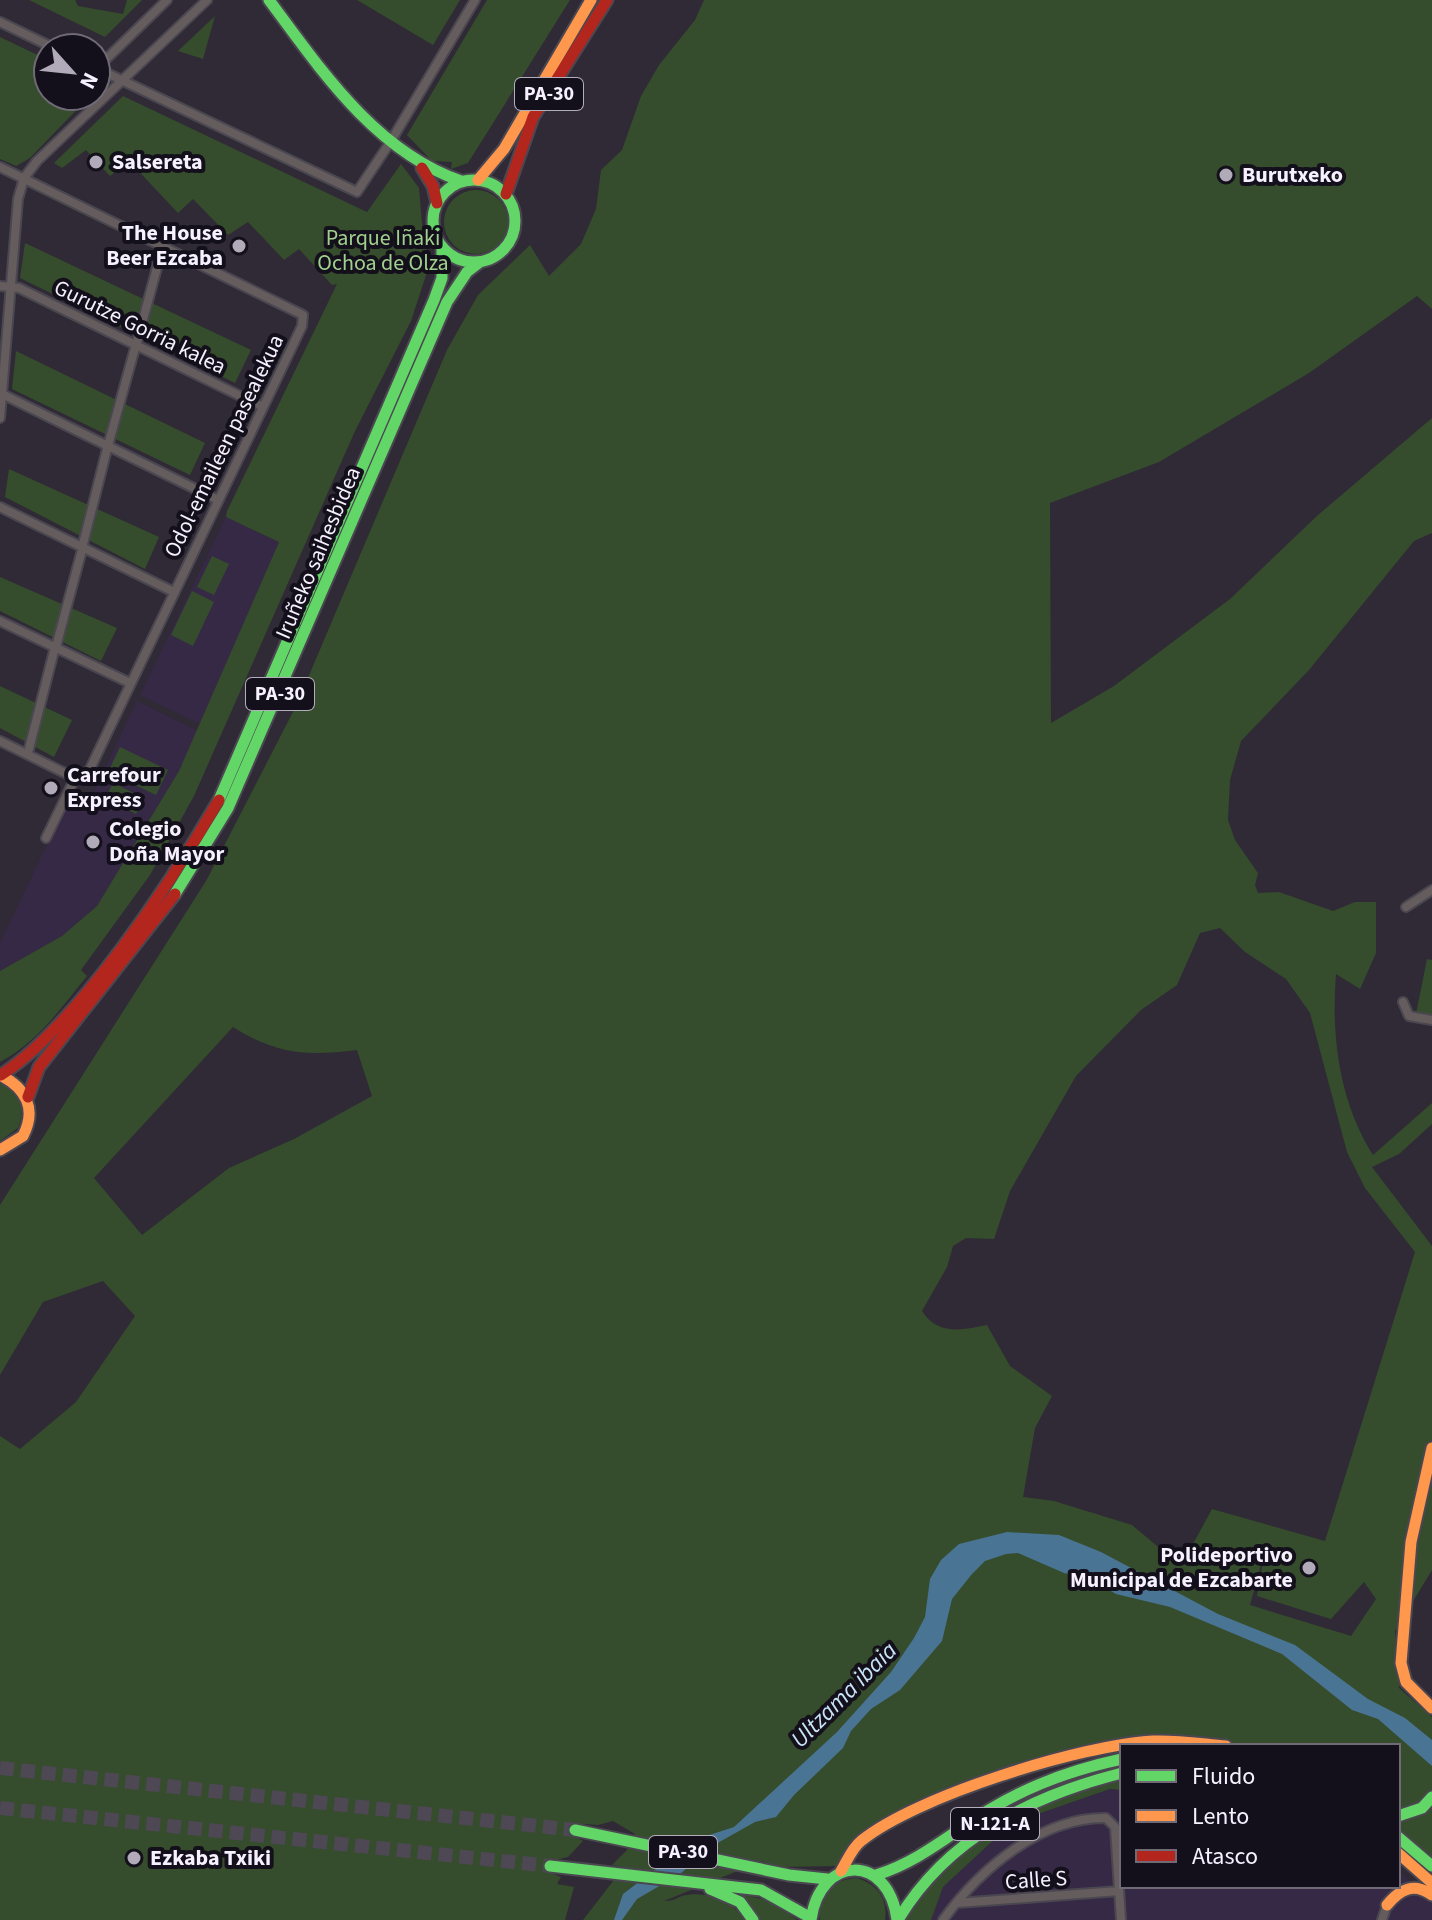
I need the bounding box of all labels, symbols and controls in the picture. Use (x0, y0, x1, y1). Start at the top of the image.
north arrow (32, 32, 112, 112)
text: N (71, 67, 107, 94)
road number: PA-30 (515, 78, 583, 110)
place label: Salsereta (112, 146, 203, 178)
marker: Salsereta (87, 153, 105, 171)
place label: Burutxeko (1242, 159, 1343, 191)
marker: Burutxeko (1217, 166, 1235, 184)
place label: The House Beer Ezcaba (106, 217, 223, 274)
park label: Parque Iñaki Ochoa de Olza (317, 222, 449, 279)
marker: The House Beer Ezcaba (230, 237, 248, 255)
street label: Gurutze Gorria kalea (49, 271, 231, 383)
street label: Odol-emaileen pasealekua (156, 329, 292, 563)
street label: Iruñeko saihesbidea (267, 462, 369, 644)
road number: PA-30 (246, 678, 314, 710)
place label: Carrefour Express (67, 759, 161, 816)
marker: Carrefour Express (42, 779, 60, 797)
place label: Colegio Doña Mayor (109, 813, 225, 870)
marker: Colegio Doña Mayor (84, 833, 102, 851)
place label: Polideportivo Municipal de Ezcabarte (1070, 1539, 1293, 1596)
marker: Polideportivo Municipal de Ezcabarte (1300, 1559, 1318, 1577)
water label: Ultzama ibaia (783, 1634, 905, 1756)
legend (1120, 1744, 1400, 1888)
text: Fluido (1192, 1759, 1255, 1794)
text: Lento (1192, 1799, 1249, 1834)
road number: N-121-A (951, 1808, 1039, 1840)
road number: PA-30 (649, 1836, 717, 1868)
text: Atasco (1192, 1839, 1258, 1874)
place label: Ezkaba Txiki (150, 1842, 271, 1874)
marker: Ezkaba Txiki (125, 1849, 143, 1867)
street label: Calle S (1004, 1862, 1068, 1898)

